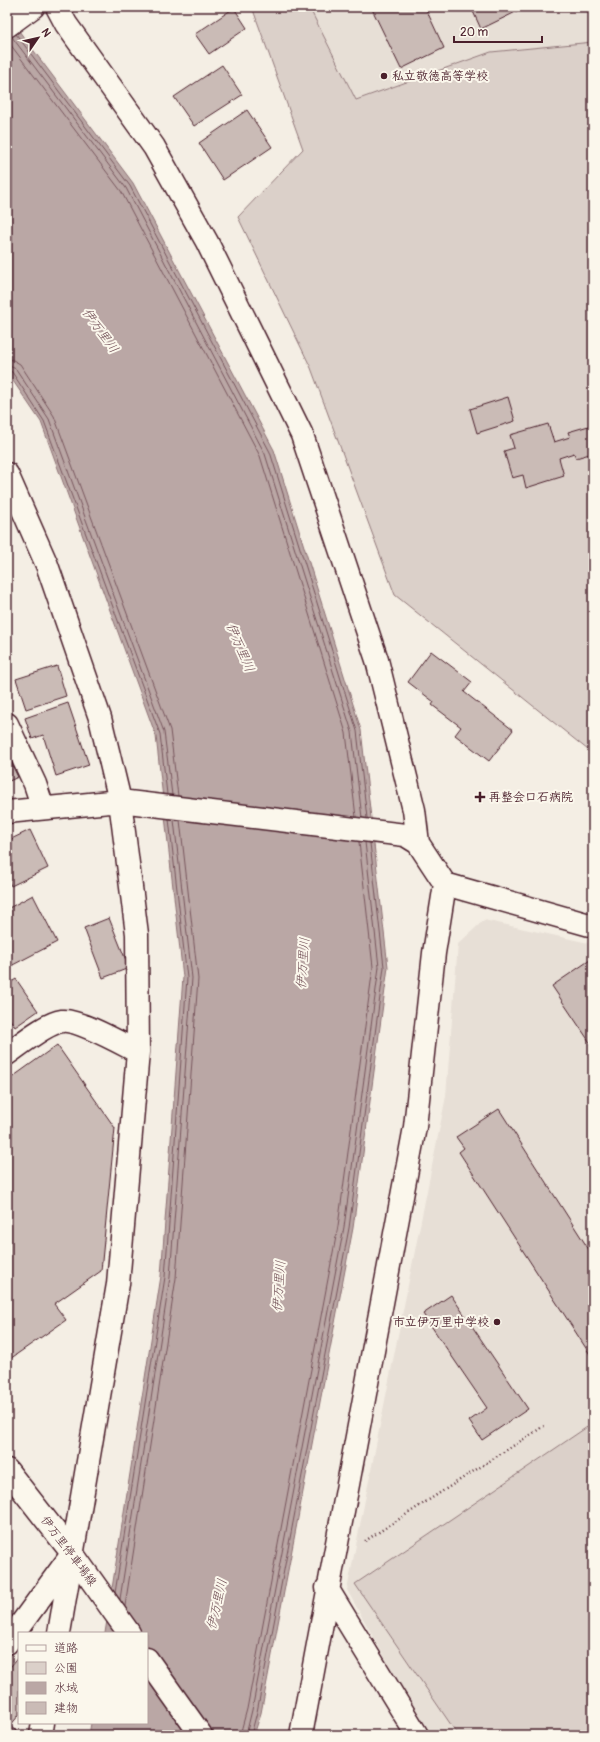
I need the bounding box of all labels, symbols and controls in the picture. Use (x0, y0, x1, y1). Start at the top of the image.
north arrow (18, 18, 58, 58)
scale bar (454, 18, 542, 44)
text: 20 m (460, 25, 489, 40)
text: N (38, 26, 54, 40)
place label: 私立敬徳高等学校 (392, 69, 488, 84)
marker: 私立敬徳高等学校 (379, 71, 389, 81)
water label: 伊万里川 (78, 305, 122, 356)
water label: 伊万里川 (223, 620, 258, 674)
place label: 再整会口石病院 (489, 790, 573, 805)
marker: 再整会口石病院 (474, 791, 486, 803)
water label: 伊万里川 (293, 937, 313, 990)
water label: 伊万里川 (269, 1260, 289, 1313)
place label: 市立伊万里中学校 (393, 1315, 489, 1330)
marker: 市立伊万里中学校 (492, 1317, 502, 1327)
street label: 伊万里停車場線 (37, 1513, 100, 1589)
water label: 伊万里川 (203, 1577, 231, 1631)
legend (18, 1632, 148, 1724)
text: 道路 (54, 1641, 78, 1656)
text: 公園 (54, 1661, 78, 1676)
text: 水域 (54, 1681, 78, 1696)
text: 建物 (54, 1701, 78, 1716)

